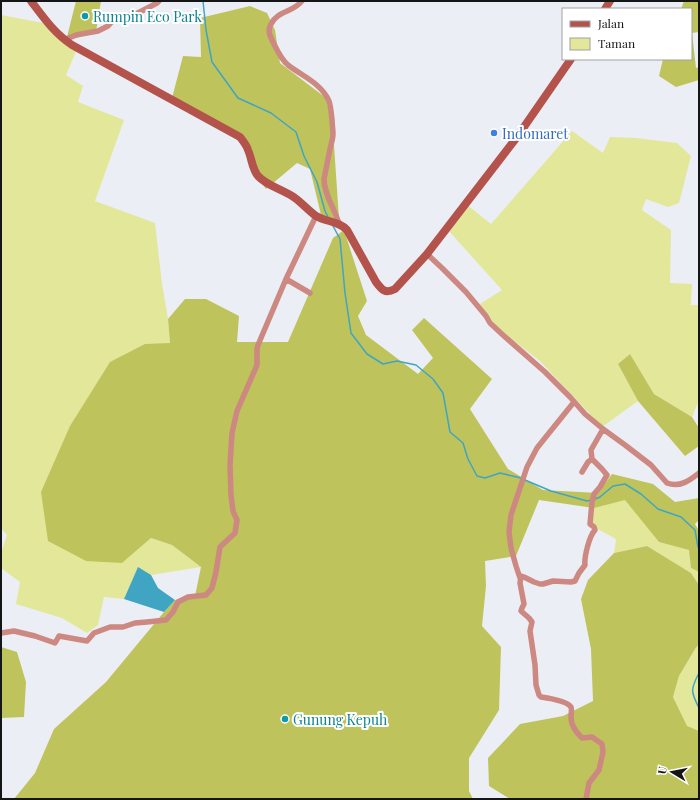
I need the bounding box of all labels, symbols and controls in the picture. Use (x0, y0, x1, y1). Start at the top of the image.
place label: Rumpin Eco Park (93, 7, 202, 26)
legend (562, 8, 692, 60)
marker: Rumpin Eco Park (80, 11, 90, 21)
text: Jalan (597, 15, 624, 31)
text: Taman (598, 35, 635, 51)
place label: Indomaret (502, 124, 569, 143)
marker: Indomaret (489, 128, 499, 138)
place label: Gunung Kepuh (293, 710, 388, 729)
marker: Gunung Kepuh (280, 714, 290, 724)
north arrow (652, 752, 692, 792)
text: U (654, 765, 670, 775)

